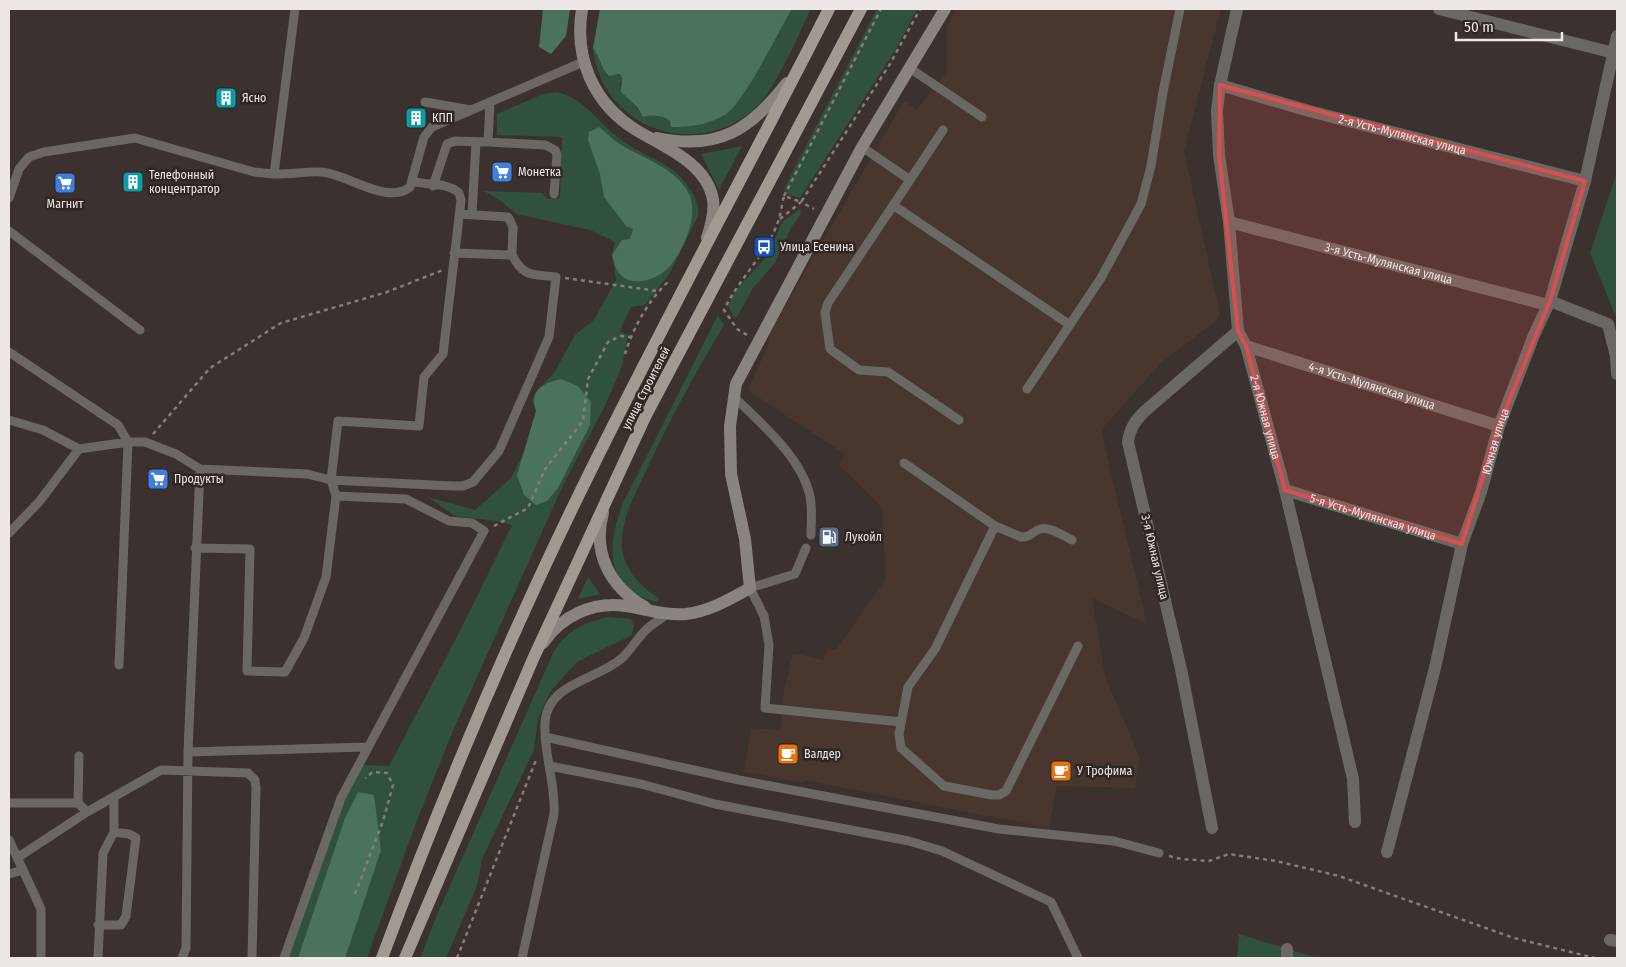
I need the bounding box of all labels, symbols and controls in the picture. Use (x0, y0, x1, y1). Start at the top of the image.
scale bar (1456, 10, 1562, 42)
text: 50 m (1464, 18, 1494, 36)
building icon: Ясно (214, 86, 238, 110)
place label: Ясно (242, 91, 266, 105)
building icon: КПП (404, 106, 428, 130)
place label: КПП (432, 111, 453, 125)
street label: 2-я Усть-Мулянская улица (1337, 112, 1468, 158)
supermarket icon: Монетка (490, 160, 514, 184)
place label: Монетка (518, 165, 561, 179)
place label: Телефонный концентратор (149, 168, 220, 196)
building icon: Телефонный концентратор (121, 170, 145, 194)
supermarket icon: Магнит (53, 171, 77, 195)
place label: Магнит (47, 197, 84, 211)
bus stop icon: Улица Есенина (752, 235, 776, 259)
place label: Улица Есенина (779, 240, 854, 254)
street label: 3-я Усть-Мулянская улица (1323, 240, 1454, 287)
street label: улица Строителей (619, 344, 673, 432)
street label: 4-я Усть-Мулянская улица (1307, 359, 1437, 412)
street label: 2-я Южная улица (1247, 373, 1283, 461)
street label: Южная улица (1479, 406, 1512, 476)
supermarket icon: Продукты (146, 467, 170, 491)
place label: Продукты (174, 472, 224, 486)
street label: 5-я Усть-Мулянская улица (1308, 491, 1438, 543)
street label: 3-я Южная улица (1138, 513, 1172, 601)
fuel station icon: Лукойл (817, 525, 841, 549)
place label: Лукойл (845, 530, 882, 544)
cafe icon: Валдер (776, 742, 800, 766)
place label: Валдер (804, 747, 841, 761)
cafe icon: У Трофима (1049, 759, 1073, 783)
place label: У Трофима (1076, 764, 1132, 778)

